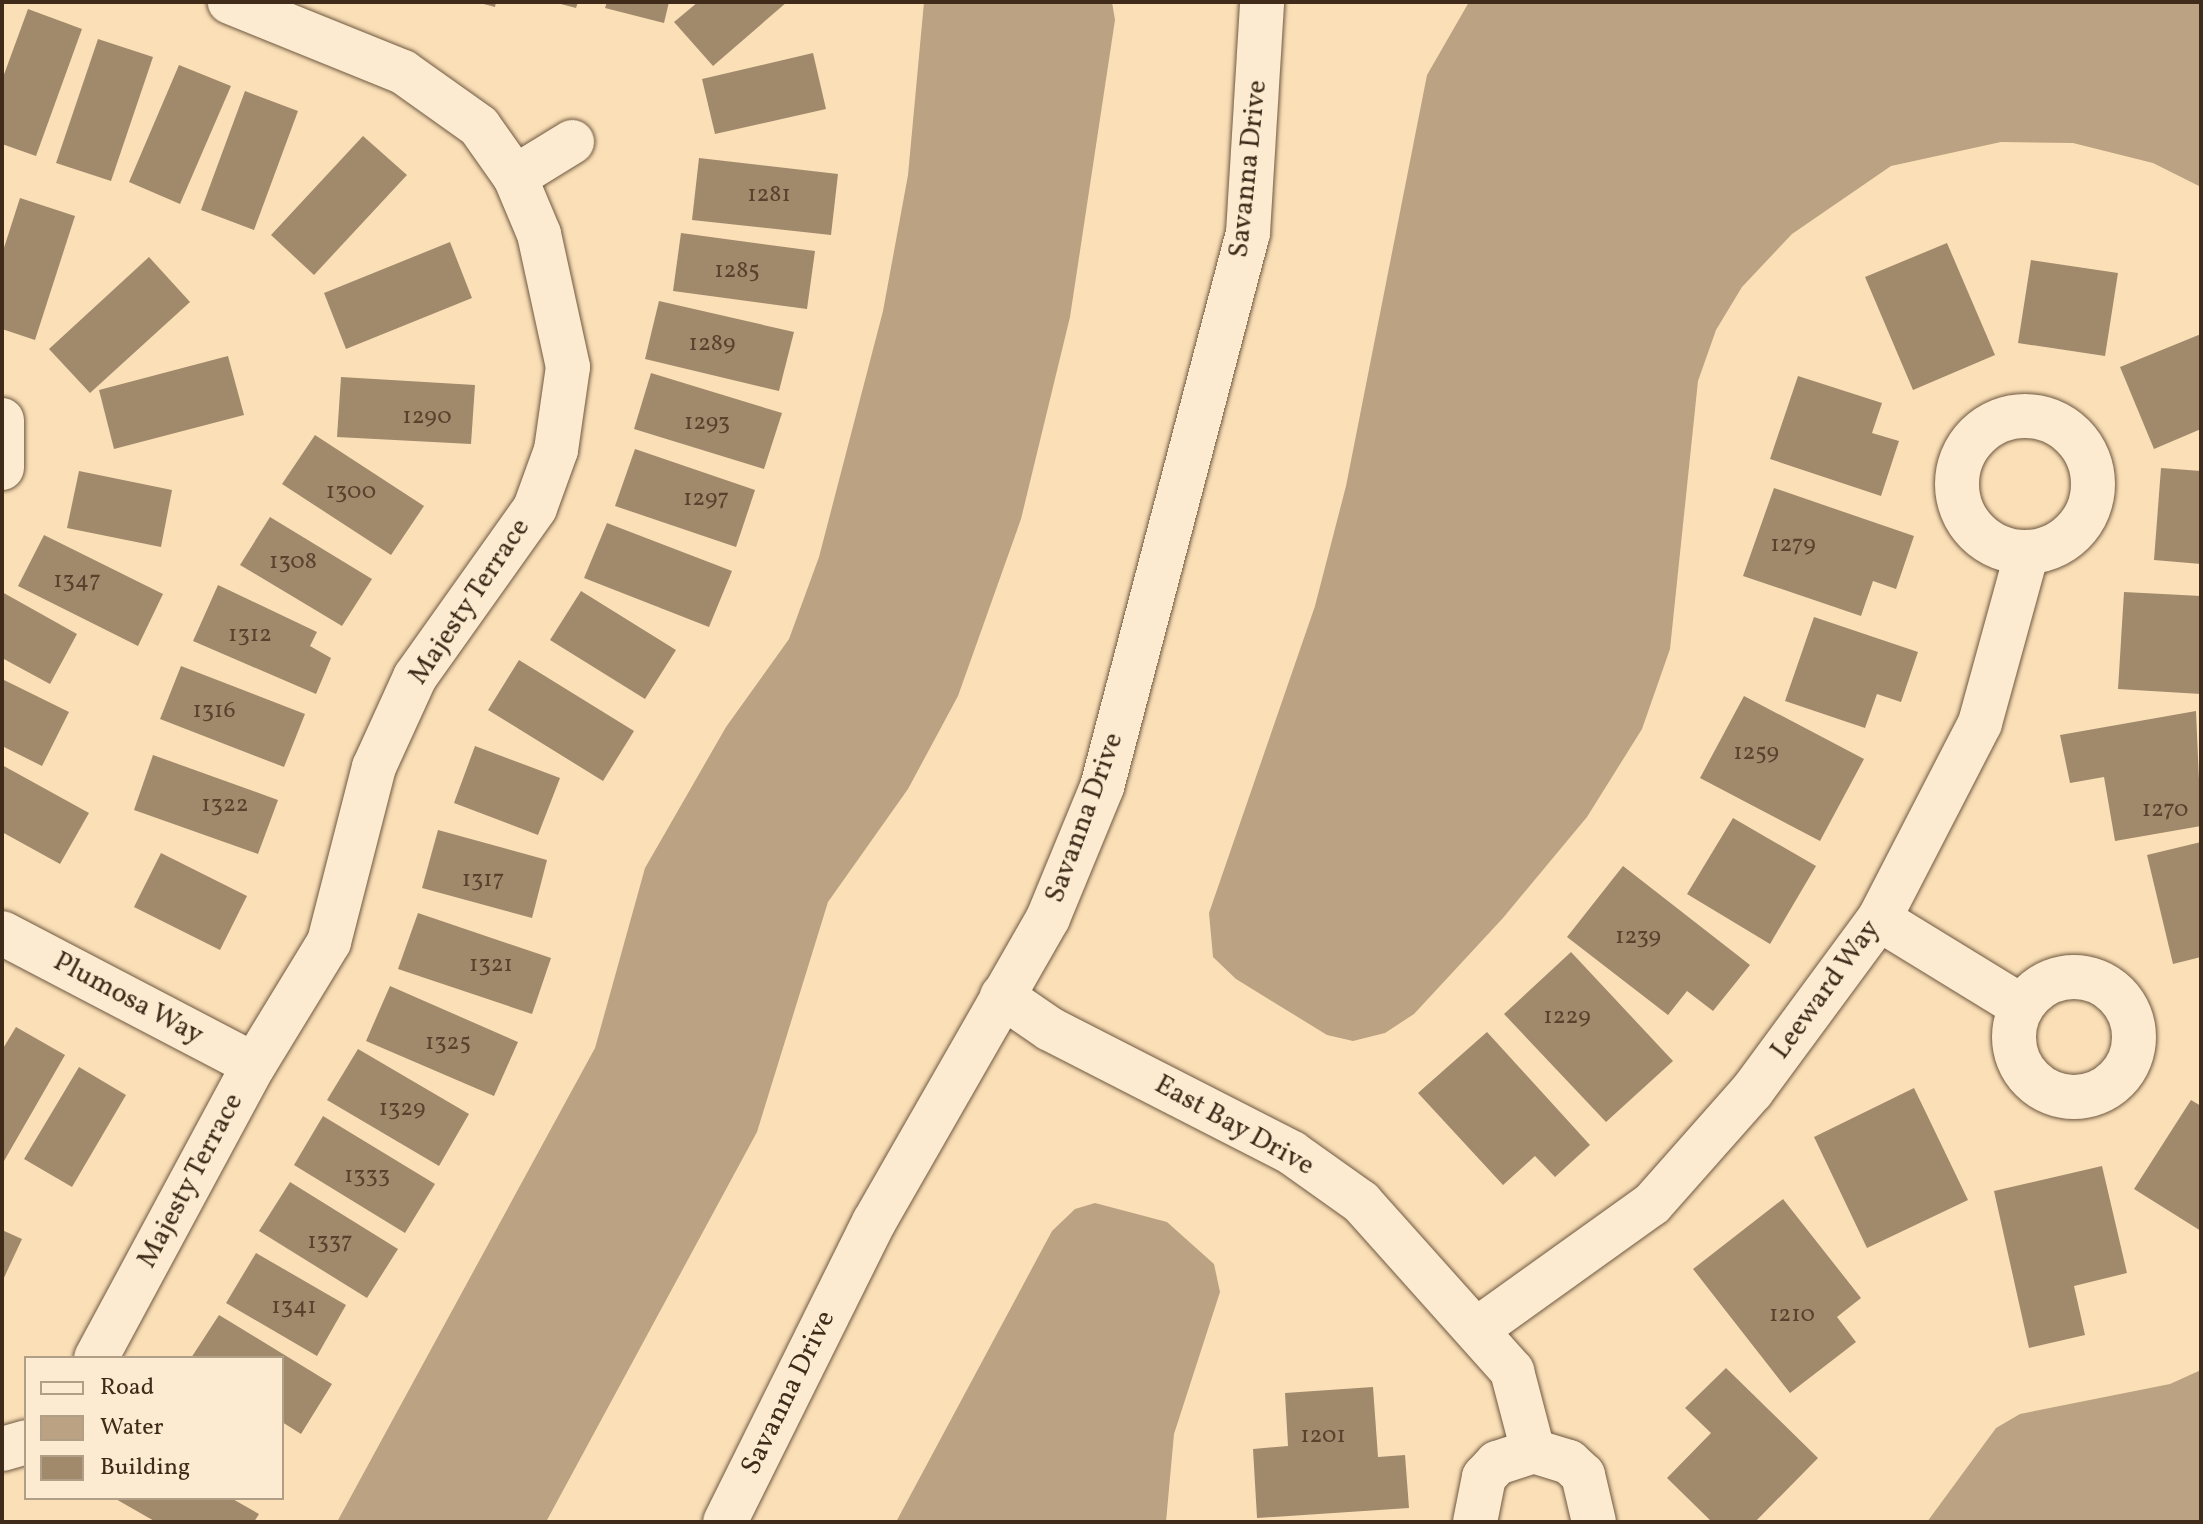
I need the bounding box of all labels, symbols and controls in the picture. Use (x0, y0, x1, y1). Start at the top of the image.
street label: Savanna Drive (1223, 78, 1275, 260)
house number: 1281 (747, 182, 791, 210)
house number: 1285 (714, 258, 760, 286)
house number: 1289 (689, 331, 735, 359)
house number: 1290 (402, 404, 452, 432)
house number: 1293 (684, 410, 730, 438)
house number: 1300 (326, 479, 376, 507)
house number: 1297 (683, 486, 729, 514)
street label: Majesty Terrace (402, 512, 538, 692)
house number: 1279 (1770, 532, 1816, 560)
house number: 1308 (269, 549, 317, 577)
house number: 1347 (53, 568, 101, 596)
house number: 1312 (228, 622, 272, 650)
house number: 1316 (192, 698, 236, 726)
street label: Savanna Drive (1039, 728, 1131, 908)
house number: 1259 (1733, 740, 1779, 768)
house number: 1322 (201, 792, 249, 820)
house number: 1270 (2142, 797, 2188, 825)
house number: 1317 (462, 867, 504, 895)
street label: Leeward Way (1764, 913, 1888, 1067)
house number: 1239 (1615, 924, 1661, 952)
street label: Plumosa Way (47, 945, 209, 1053)
house number: 1321 (469, 952, 513, 980)
house number: 1229 (1543, 1004, 1591, 1032)
house number: 1325 (425, 1030, 471, 1058)
street label: East Bay Drive (1148, 1068, 1320, 1184)
street label: Majesty Terrace (130, 1087, 252, 1275)
house number: 1329 (379, 1096, 425, 1124)
house number: 1333 (344, 1163, 390, 1191)
house number: 1337 (307, 1229, 353, 1257)
house number: 1341 (271, 1294, 317, 1322)
house number: 1210 (1769, 1302, 1815, 1330)
street label: Savanna Drive (735, 1305, 843, 1481)
legend (24, 1356, 284, 1500)
text: Road (100, 1371, 154, 1405)
text: Water (100, 1411, 164, 1445)
house number: 1201 (1300, 1423, 1346, 1451)
text: Building (100, 1451, 190, 1485)

